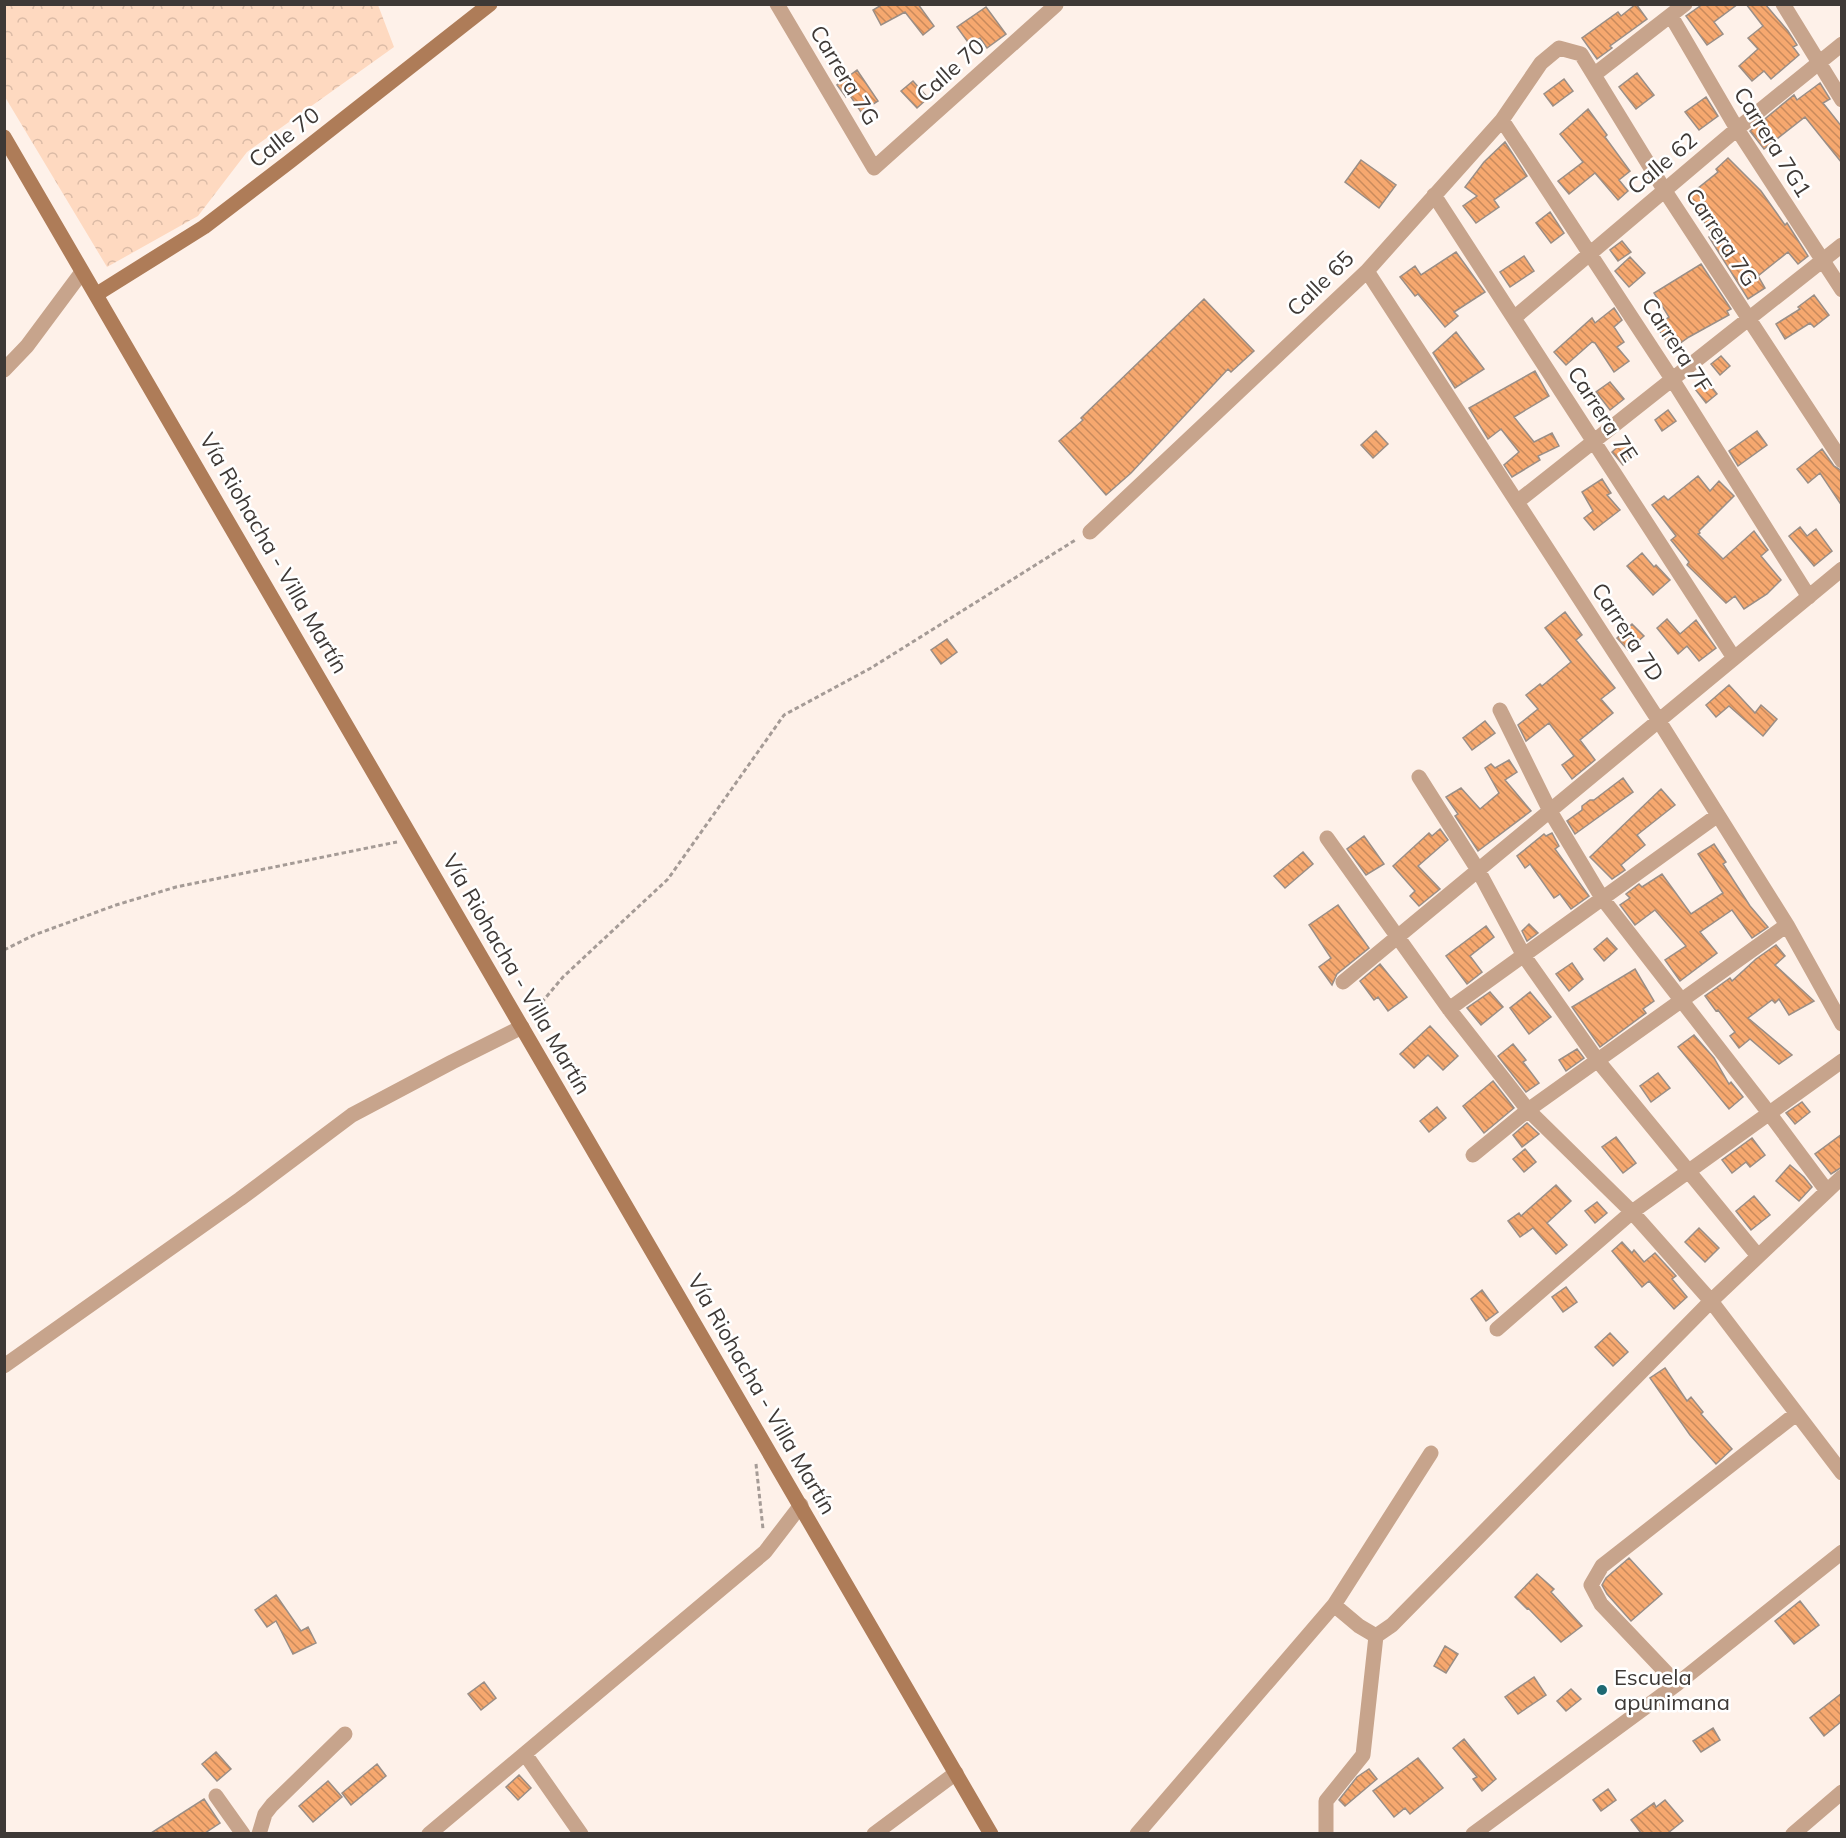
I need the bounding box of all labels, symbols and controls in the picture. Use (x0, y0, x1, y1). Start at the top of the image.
street label: Carrera 7G (804, 20, 886, 130)
street label: Calle 70 (910, 32, 990, 108)
street label: Carrera 7G1 (1728, 82, 1818, 202)
street label: Calle 70 (243, 101, 325, 173)
street label: Calle 62 (1621, 126, 1703, 200)
street label: Carrera 7G (1680, 182, 1764, 292)
street label: Calle 65 (1281, 244, 1359, 322)
street label: Carrera 7F (1636, 292, 1718, 398)
street label: Carrera 7E (1562, 361, 1644, 467)
street label: Vía Riohacha - Villa Martín (194, 428, 354, 678)
street label: Carrera 7D (1586, 577, 1670, 687)
street label: Vía Riohacha - Villa Martín (437, 849, 597, 1099)
street label: Vía Riohacha - Villa Martín (682, 1269, 842, 1519)
place label: Escuela apunimana (1614, 1663, 1730, 1716)
marker: Escuela apunimana (1595, 1683, 1609, 1697)

